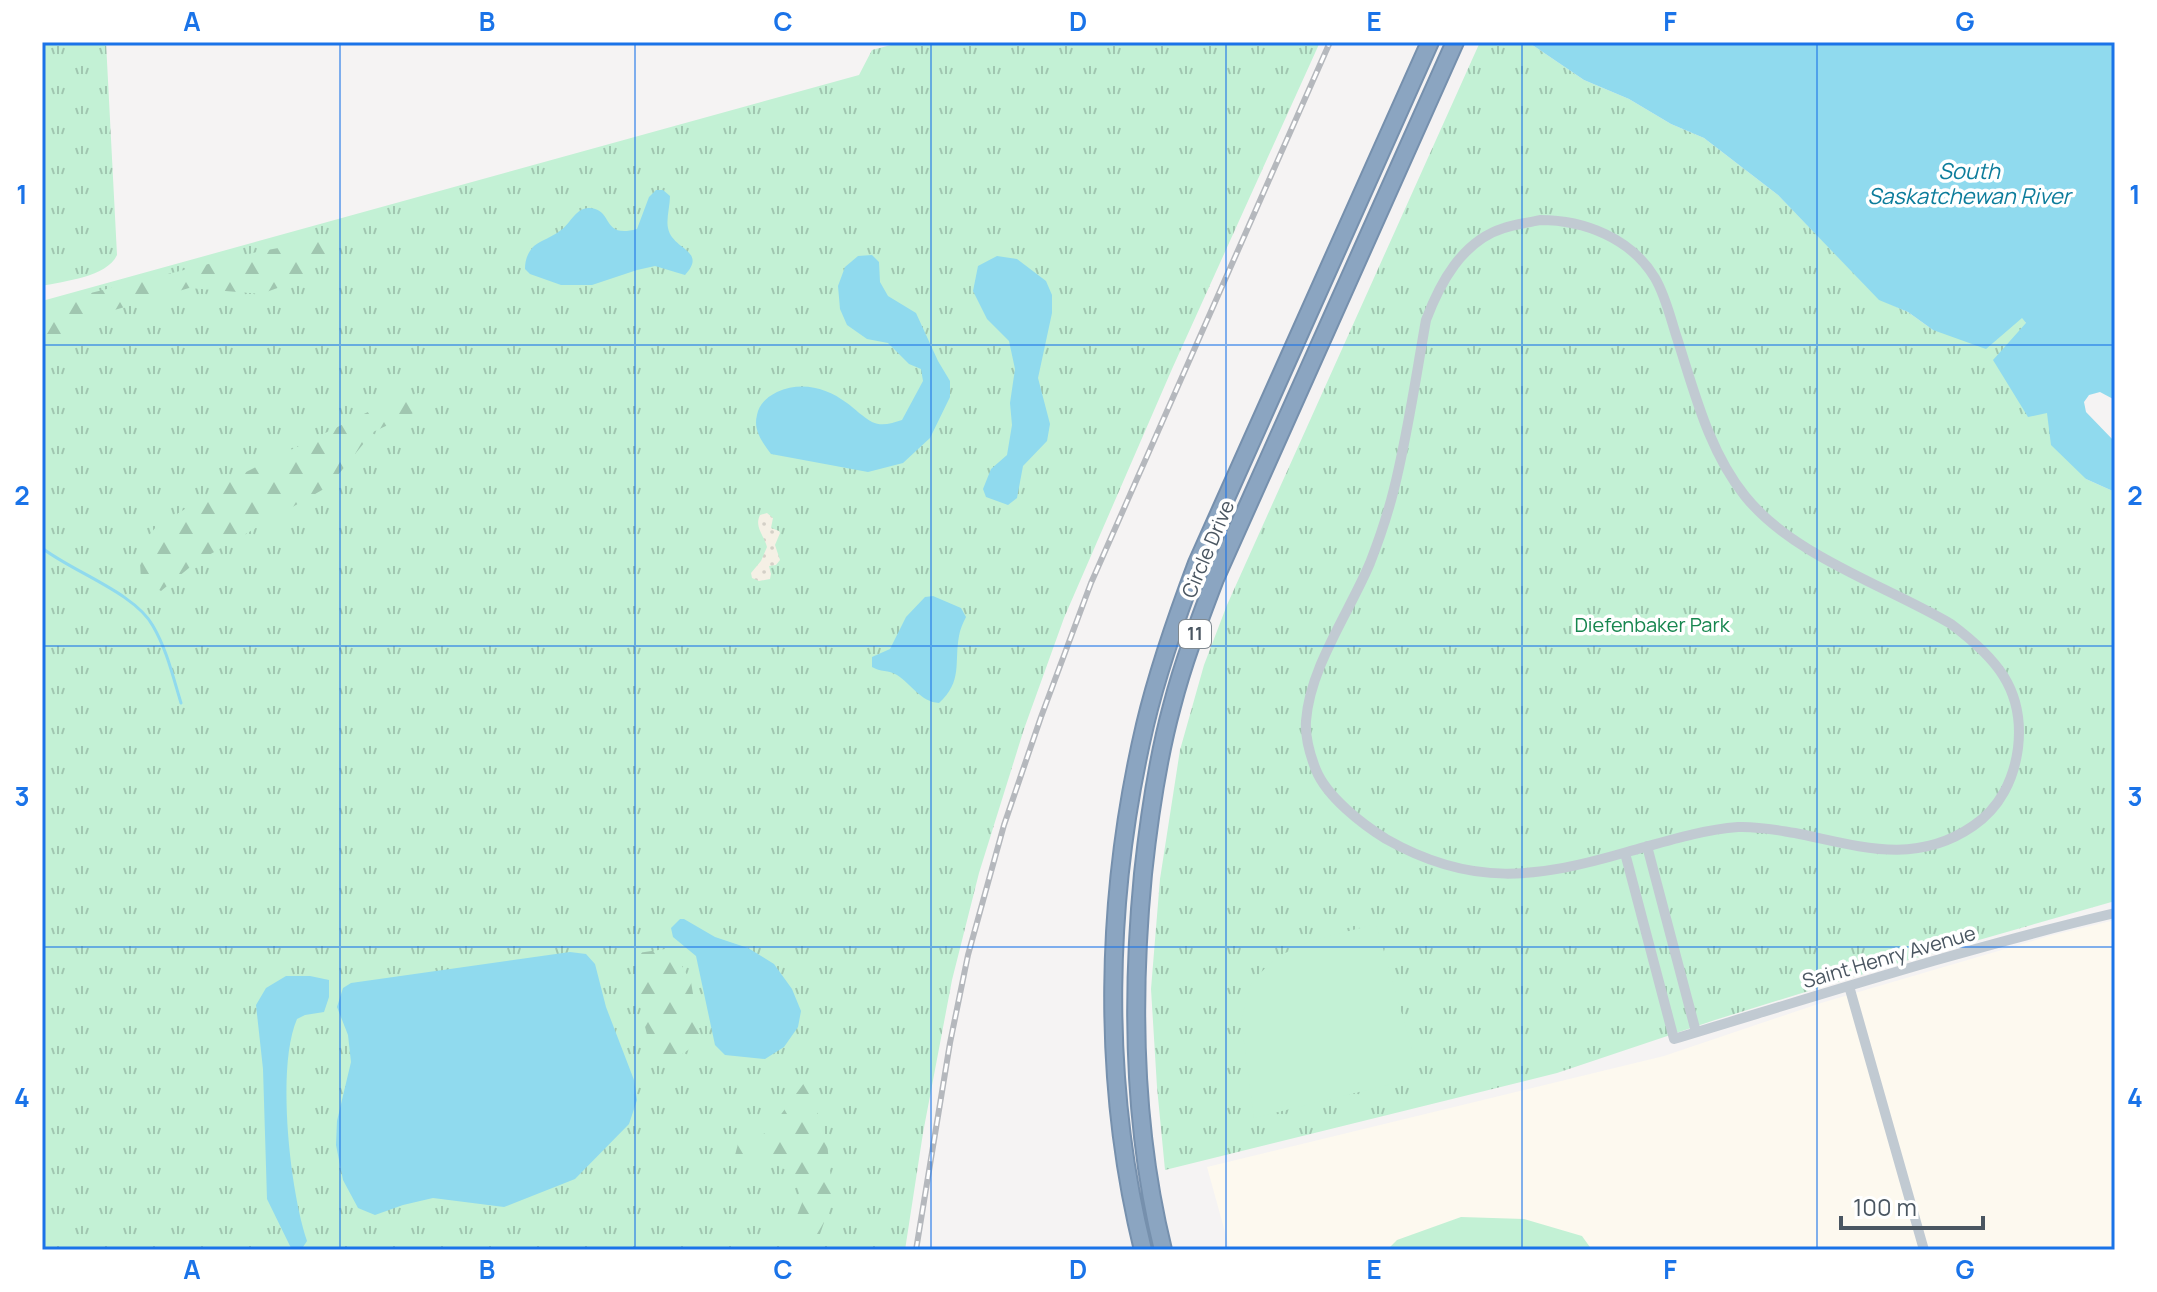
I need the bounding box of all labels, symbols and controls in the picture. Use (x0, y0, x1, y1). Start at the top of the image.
text: A (183, 3, 201, 39)
text: B (479, 3, 495, 39)
text: C (773, 3, 793, 39)
text: D (1069, 3, 1087, 39)
text: E (1366, 3, 1382, 39)
text: F (1663, 3, 1677, 39)
text: G (1955, 3, 1975, 39)
water label: South Saskatchewan River (1868, 156, 2074, 211)
text: 1 (16, 176, 28, 212)
text: 1 (2129, 176, 2141, 212)
text: 2 (14, 477, 30, 513)
text: 2 (2127, 477, 2143, 513)
street label: Circle Drive (1175, 496, 1240, 602)
park label: Diefenbaker Park (1574, 611, 1731, 638)
road number: 11 (1179, 620, 1211, 648)
text: 3 (14, 778, 30, 814)
text: 3 (2127, 778, 2143, 814)
street label: Saint Henry Avenue (1799, 919, 1979, 994)
text: 4 (14, 1079, 30, 1115)
text: 4 (2127, 1079, 2143, 1115)
scale bar (1841, 1180, 1983, 1230)
text: 100 m (1853, 1190, 1917, 1223)
text: A (183, 1251, 201, 1287)
text: B (479, 1251, 495, 1287)
text: C (773, 1251, 793, 1287)
text: D (1069, 1251, 1087, 1287)
text: E (1366, 1251, 1382, 1287)
text: F (1663, 1251, 1677, 1287)
text: G (1955, 1251, 1975, 1287)

